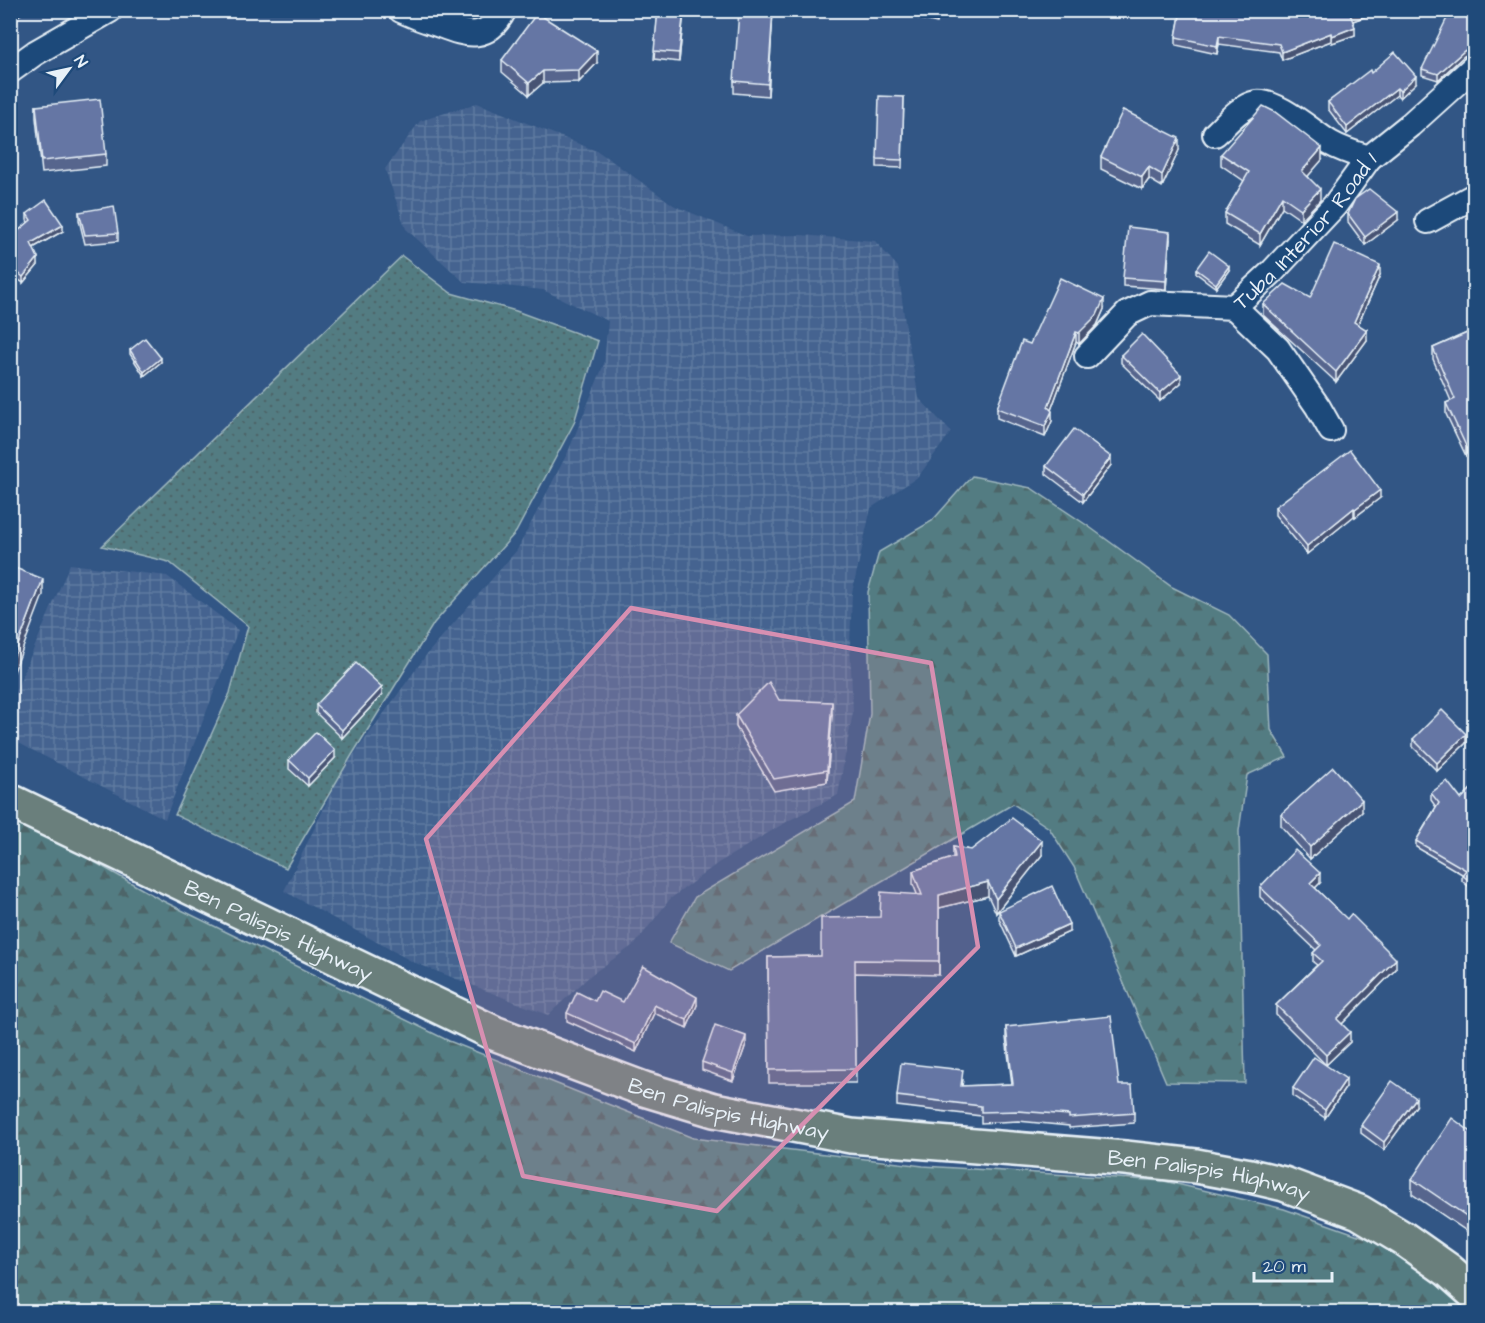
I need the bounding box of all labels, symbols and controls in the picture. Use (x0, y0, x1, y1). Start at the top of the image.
north arrow (39, 39, 99, 99)
text: N (69, 51, 93, 72)
street label: Tuba Interior Road 1 (1226, 144, 1384, 318)
street label: Ben Palispis Highway (179, 873, 378, 991)
street label: Ben Palispis Highway (623, 1070, 832, 1150)
street label: Ben Palispis Highway (1106, 1143, 1315, 1210)
scale bar (1254, 1245, 1332, 1283)
text: 20 m (1263, 1254, 1306, 1279)

